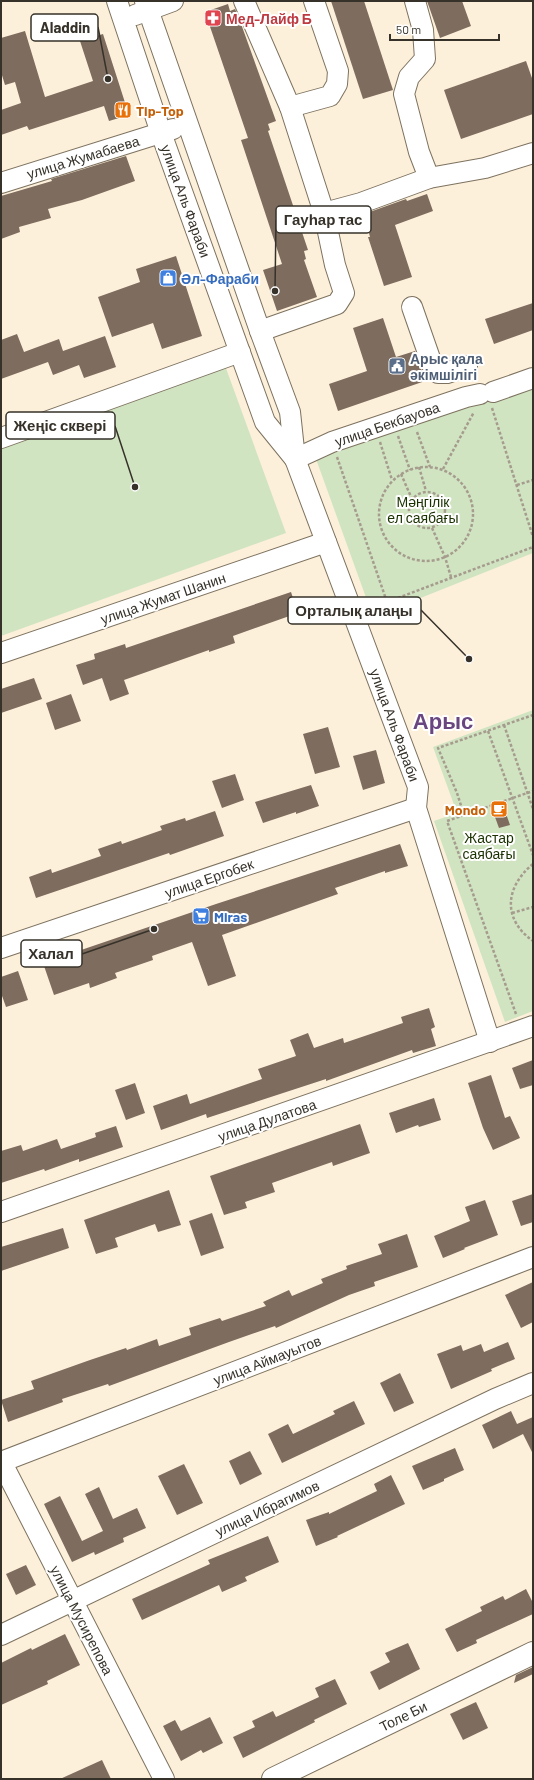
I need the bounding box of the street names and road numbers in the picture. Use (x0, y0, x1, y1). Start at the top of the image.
street label: улица Жумабаева (25, 132, 141, 182)
street label: улица Аль Фараби (158, 142, 214, 260)
street label: улица Бекбауова (332, 398, 442, 450)
street label: улица Жумат Шанин (98, 569, 228, 627)
street label: улица Аль Фараби (367, 666, 423, 784)
street label: улица Ергобек (162, 855, 256, 901)
street label: улица Дулатова (216, 1095, 318, 1145)
street label: улица Аймауытов (211, 1332, 323, 1388)
street label: улица Ибрагимов (212, 1476, 322, 1540)
street label: улица Мусирепова (47, 1562, 117, 1678)
street label: Толе Би (376, 1697, 430, 1735)

